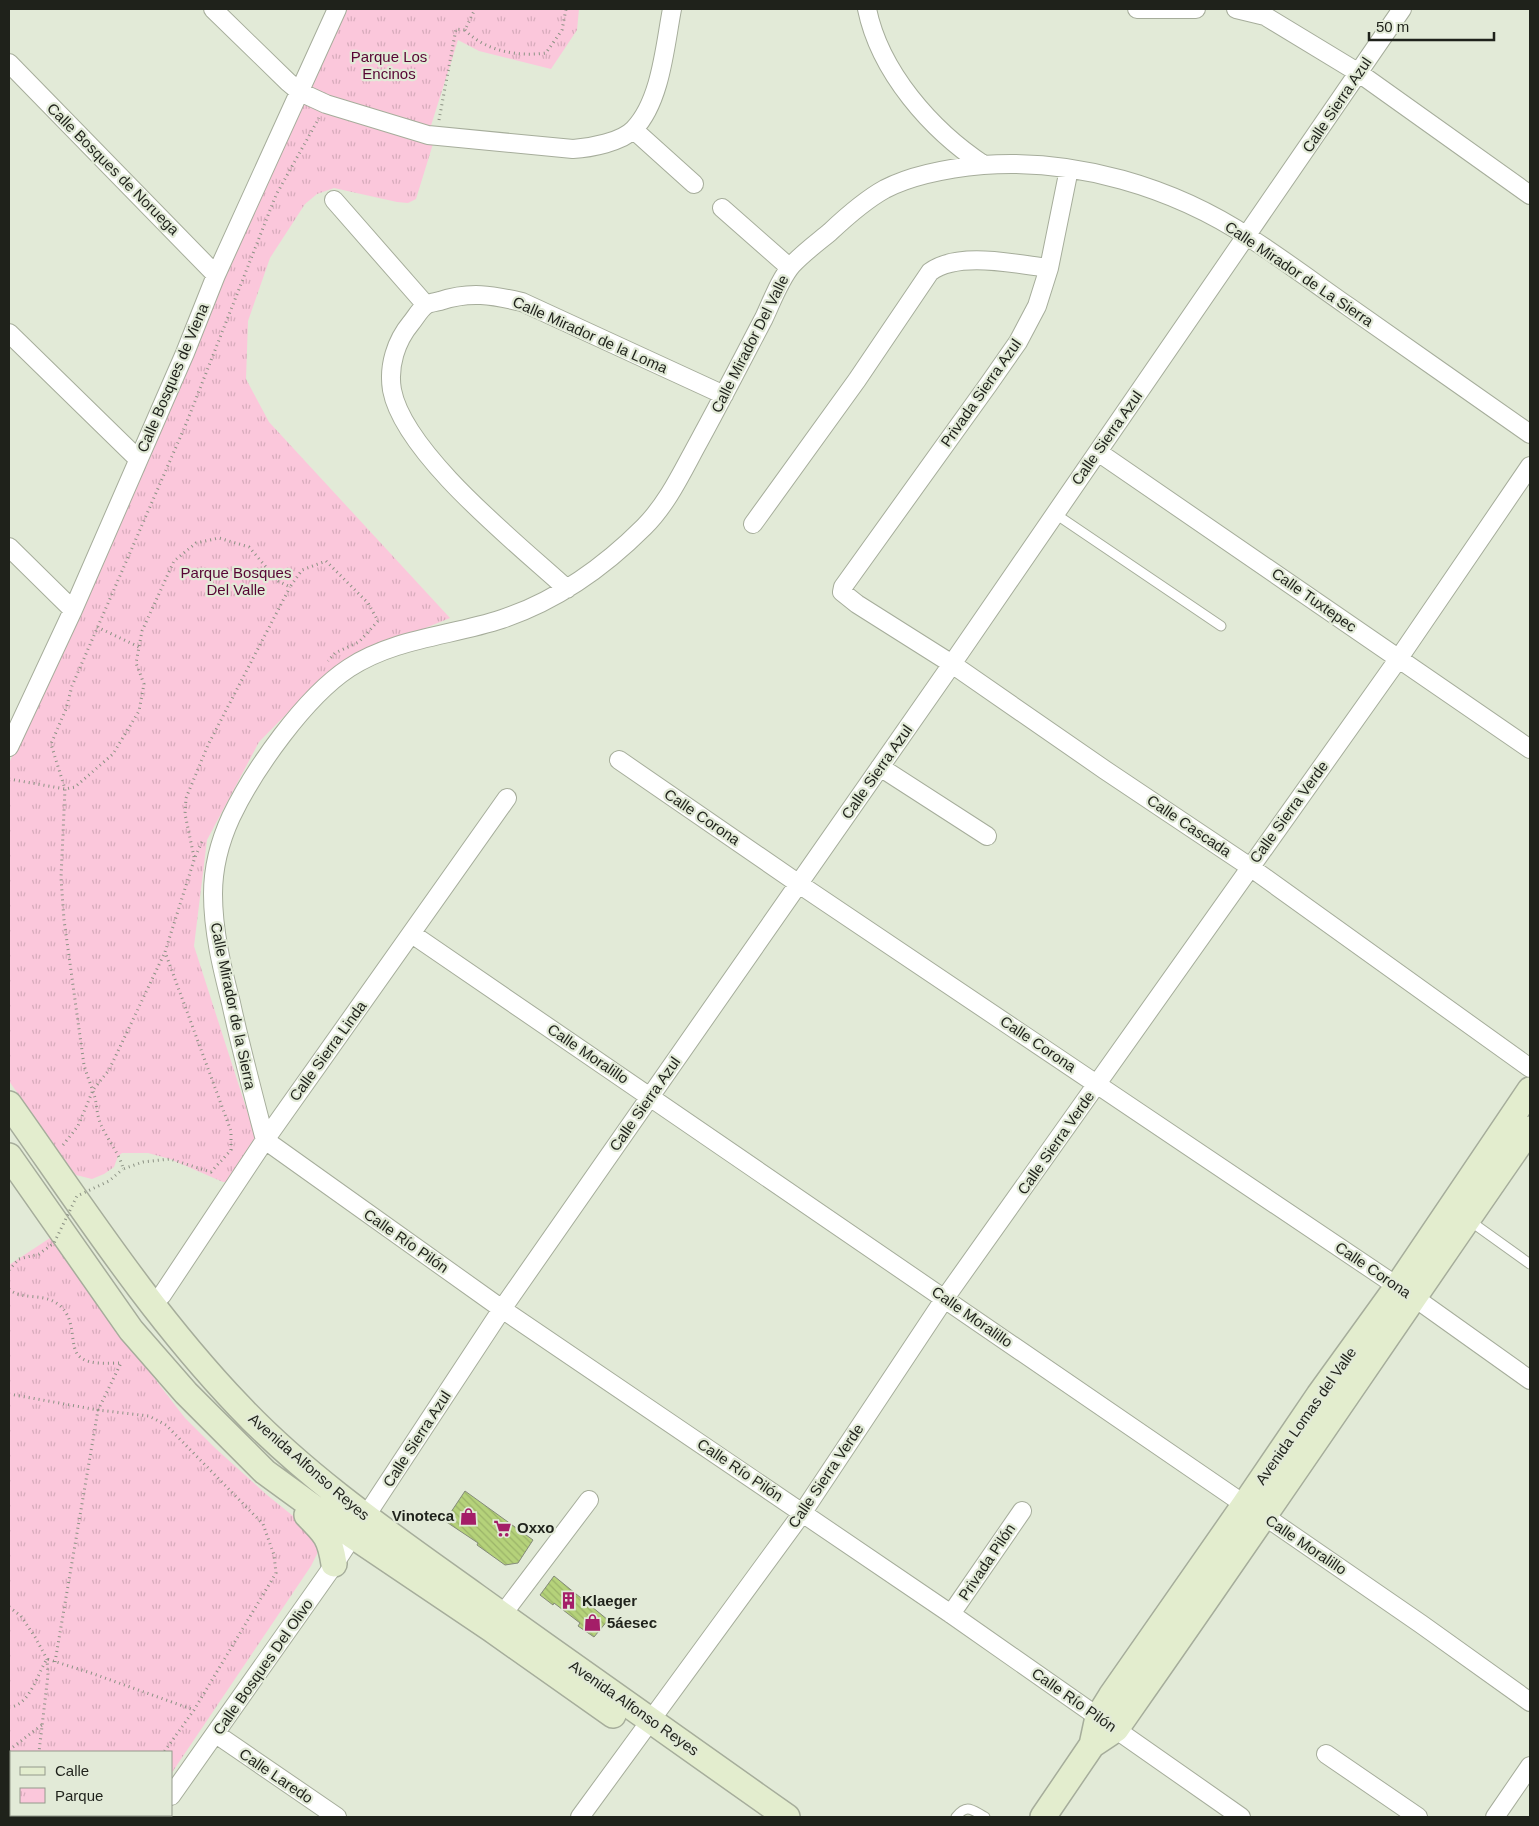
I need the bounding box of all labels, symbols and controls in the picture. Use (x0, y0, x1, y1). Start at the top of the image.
scale bar (1369, 10, 1494, 42)
text: 50 m (1376, 18, 1409, 35)
park label: Parque Los Encinos (351, 48, 427, 82)
street label: Calle Sierra Azul (1299, 54, 1375, 155)
street label: Calle Bosques de Noruega (44, 99, 183, 239)
street label: Calle Mirador de La Sierra (1222, 218, 1377, 330)
street label: Calle Mirador Del Valle (707, 272, 792, 415)
street label: Calle Mirador de la Loma (510, 293, 671, 377)
street label: Calle Bosques de Viena (133, 300, 212, 455)
street label: Privada Sierra Azul (937, 336, 1024, 450)
street label: Calle Sierra Azul (1068, 387, 1145, 488)
park label: Parque Bosques Del Valle (181, 564, 291, 598)
street label: Calle Tuxtepec (1269, 564, 1360, 635)
street label: Calle Sierra Azul (838, 721, 915, 822)
street label: Calle Sierra Verde (1246, 757, 1331, 866)
street label: Calle Corona (661, 785, 744, 848)
street label: Calle Cascada (1144, 791, 1235, 860)
street label: Calle Mirador de la Sierra (207, 921, 260, 1091)
street label: Calle Sierra Linda (286, 997, 370, 1104)
street label: Calle Corona (997, 1012, 1080, 1075)
street label: Calle Moralillo (544, 1020, 632, 1087)
street label: Calle Sierra Azul (606, 1053, 683, 1154)
street label: Calle Sierra Verde (1014, 1088, 1097, 1197)
street label: Calle Río Pilón (361, 1205, 452, 1276)
street label: Calle Corona (1332, 1238, 1415, 1301)
street label: Calle Moralillo (929, 1283, 1016, 1351)
street label: Avenida Lomas del Valle (1252, 1344, 1360, 1488)
street label: Calle Sierra Azul (379, 1388, 454, 1490)
street label: Avenida Alfonso Reyes (246, 1410, 373, 1524)
street label: Calle Sierra Verde (785, 1421, 867, 1531)
street label: Calle Río Pilón (694, 1435, 786, 1504)
shop icon: Vinoteca (458, 1506, 478, 1526)
place label: Vinoteca (392, 1507, 455, 1524)
street label: Calle Moralillo (1262, 1511, 1350, 1578)
supermarket icon: Oxxo (493, 1518, 513, 1538)
place label: Oxxo (517, 1519, 555, 1536)
street label: Privada Pilón (955, 1520, 1018, 1603)
building icon: Klaeger (558, 1591, 578, 1611)
place label: Klaeger (582, 1592, 637, 1609)
street label: Calle Bosques Del Olivo (209, 1596, 316, 1738)
shop icon: 5áesec (583, 1613, 603, 1633)
place label: 5áesec (607, 1614, 657, 1631)
street label: Avenida Alfonso Reyes (566, 1656, 702, 1759)
street label: Calle Río Pilón (1029, 1664, 1120, 1735)
street label: Calle Laredo (236, 1745, 316, 1806)
legend (10, 1751, 172, 1816)
text: Calle (55, 1762, 89, 1779)
text: Parque (55, 1787, 103, 1804)

